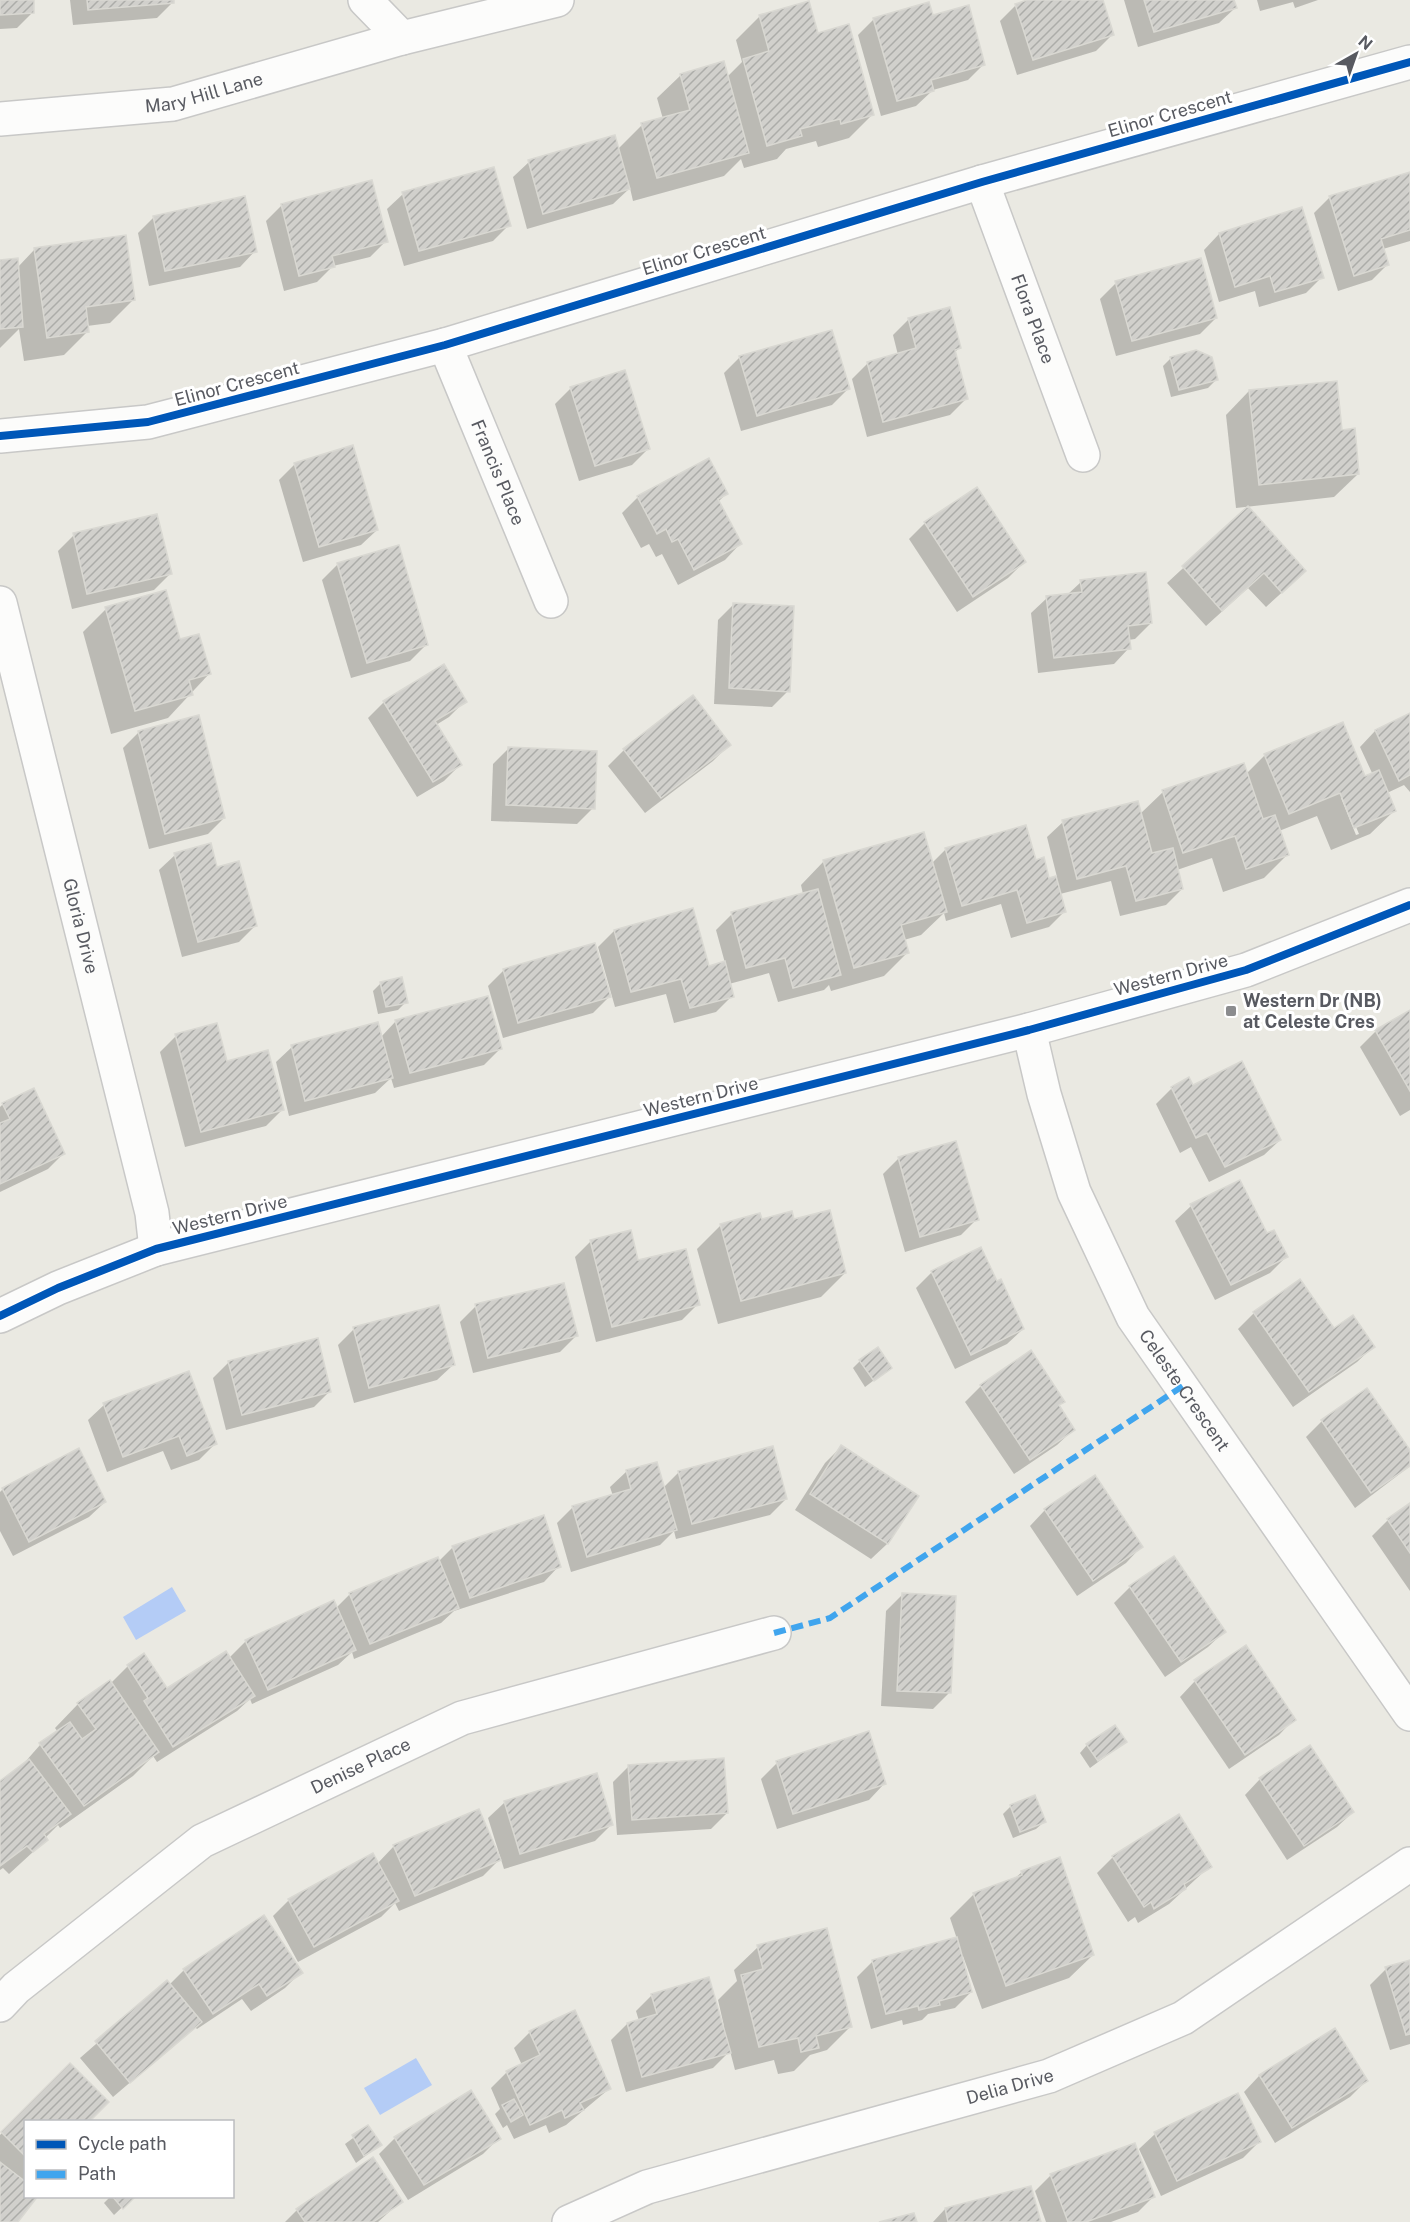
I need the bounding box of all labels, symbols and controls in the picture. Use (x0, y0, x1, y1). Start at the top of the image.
north arrow (1326, 24, 1386, 84)
text: N (1354, 32, 1376, 54)
street label: Mary Hill Lane (144, 68, 265, 116)
street label: Elinor Crescent (1105, 86, 1234, 141)
street label: Elinor Crescent (639, 222, 768, 279)
street label: Flora Place (1007, 271, 1059, 366)
street label: Elinor Crescent (172, 357, 302, 410)
street label: Francis Place (467, 417, 529, 528)
street label: Gloria Drive (59, 876, 103, 976)
street label: Western Drive (1112, 949, 1230, 1000)
place label: Western Dr (NB) at Celeste Cres (1243, 990, 1382, 1032)
marker: Western Dr (NB) at Celeste Cres (1224, 1004, 1238, 1018)
street label: Western Drive (641, 1072, 760, 1121)
street label: Western Drive (170, 1190, 289, 1239)
street label: Celeste Crescent (1135, 1325, 1234, 1455)
street label: Denise Place (307, 1733, 414, 1798)
street label: Delia Drive (964, 2064, 1056, 2108)
legend (24, 2120, 234, 2198)
text: Cycle path (78, 2133, 167, 2154)
text: Path (78, 2163, 116, 2184)

